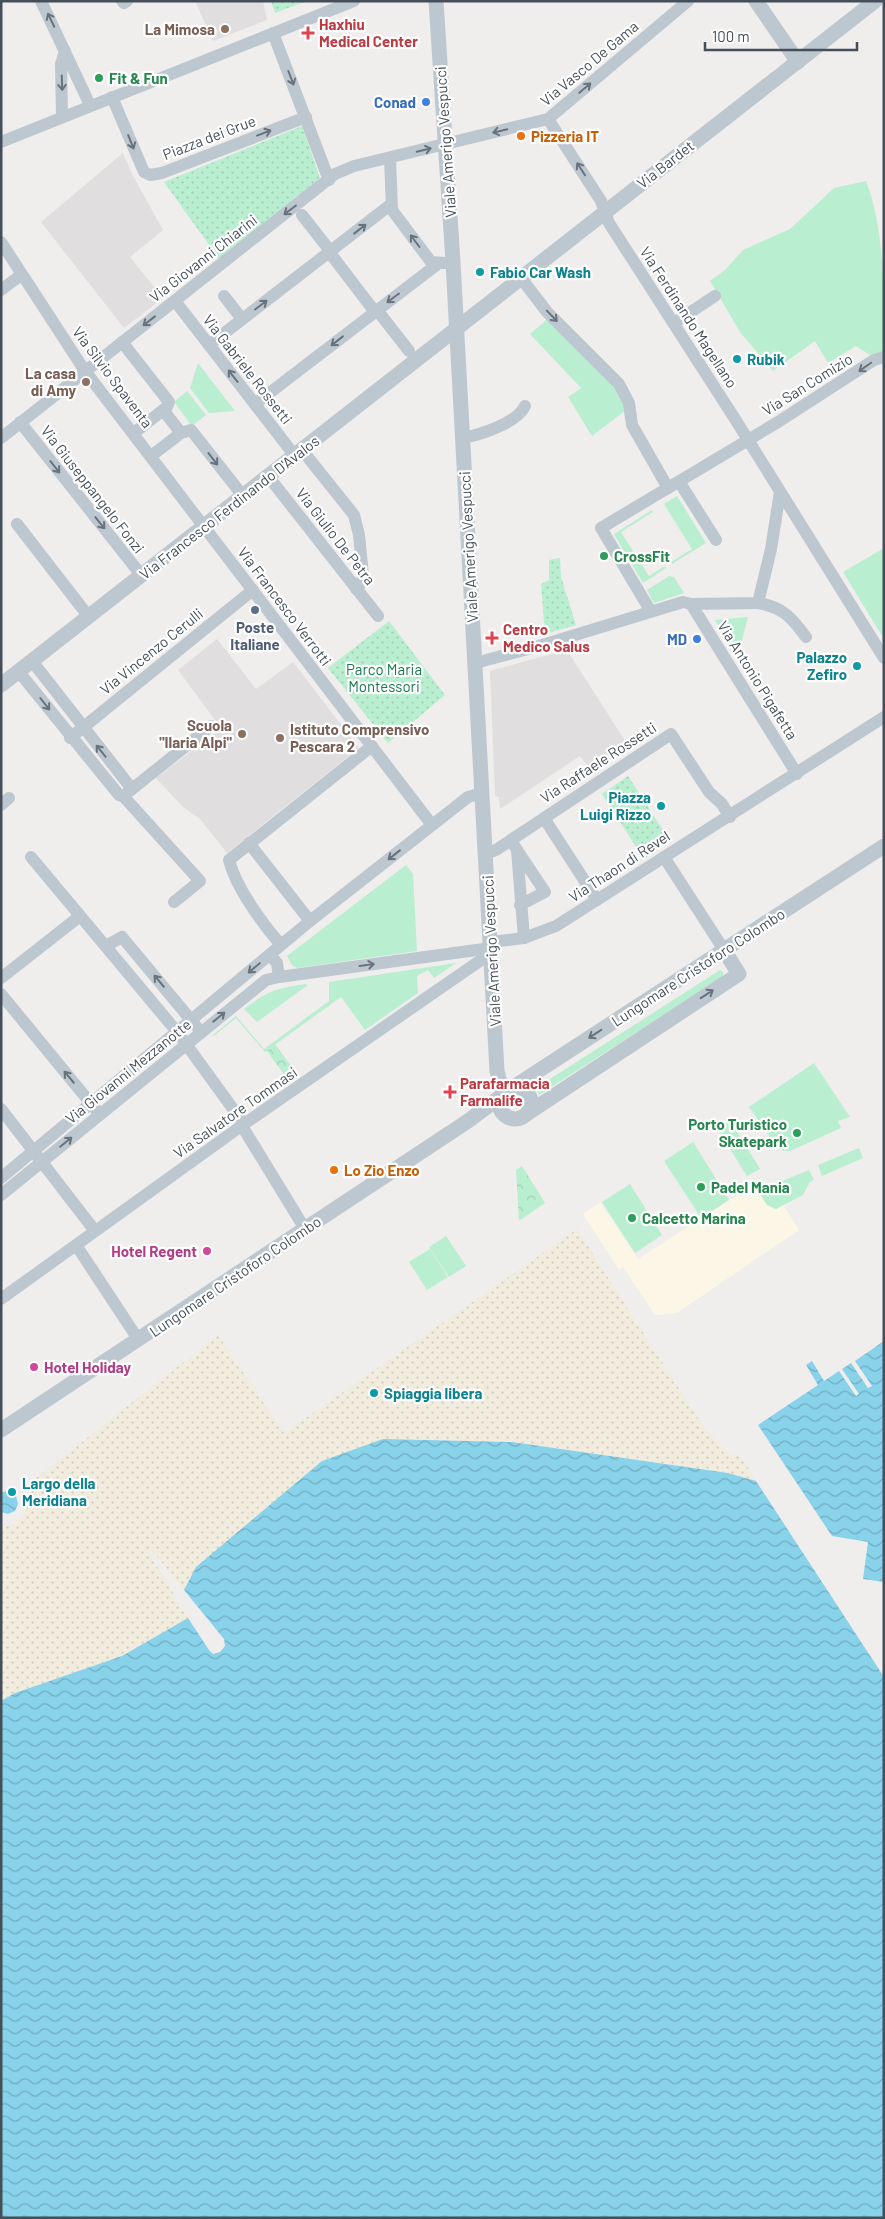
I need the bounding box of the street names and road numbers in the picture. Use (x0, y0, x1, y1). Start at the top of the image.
street label: Via Vasco De Gama (536, 17, 642, 109)
street label: Viale Amerigo Vespucci (431, 66, 459, 218)
street label: Piazza dei Grue (160, 111, 258, 163)
street label: Via Bardet (633, 136, 697, 192)
street label: Via Giovanni Chiarini (146, 210, 260, 306)
street label: Via Ferdinando Magellano (637, 243, 741, 391)
street label: Via Gabriele Rossetti (200, 311, 296, 427)
street label: Via Silvio Spaventa (69, 323, 157, 431)
street label: Via San Comizio (759, 349, 855, 419)
street label: Via Giuseppangelo Fonzi (38, 422, 148, 556)
street label: Via Francesco Ferdinando D'Avalos (135, 431, 323, 583)
street label: Viale Amerigo Vespucci (455, 471, 481, 623)
street label: Via Giulio De Petra (293, 484, 379, 588)
street label: Via Francesco Verrotti (234, 543, 336, 669)
street label: Via Vincenzo Cerulli (96, 604, 206, 698)
street label: Via Antonio Pigafetta (714, 617, 802, 743)
street label: Via Raffaele Rossetti (537, 718, 659, 806)
street label: Via Thaon di Revel (565, 827, 673, 905)
street label: Viale Amerigo Vespucci (478, 875, 504, 1027)
street label: Lungomare Cristoforo Colombo (608, 904, 788, 1030)
street label: Via Giovanni Mezzanotte (62, 1015, 194, 1127)
street label: Via Salvatore Tommasi (170, 1063, 300, 1161)
street label: Lungomare Cristoforo Colombo (146, 1212, 324, 1340)

